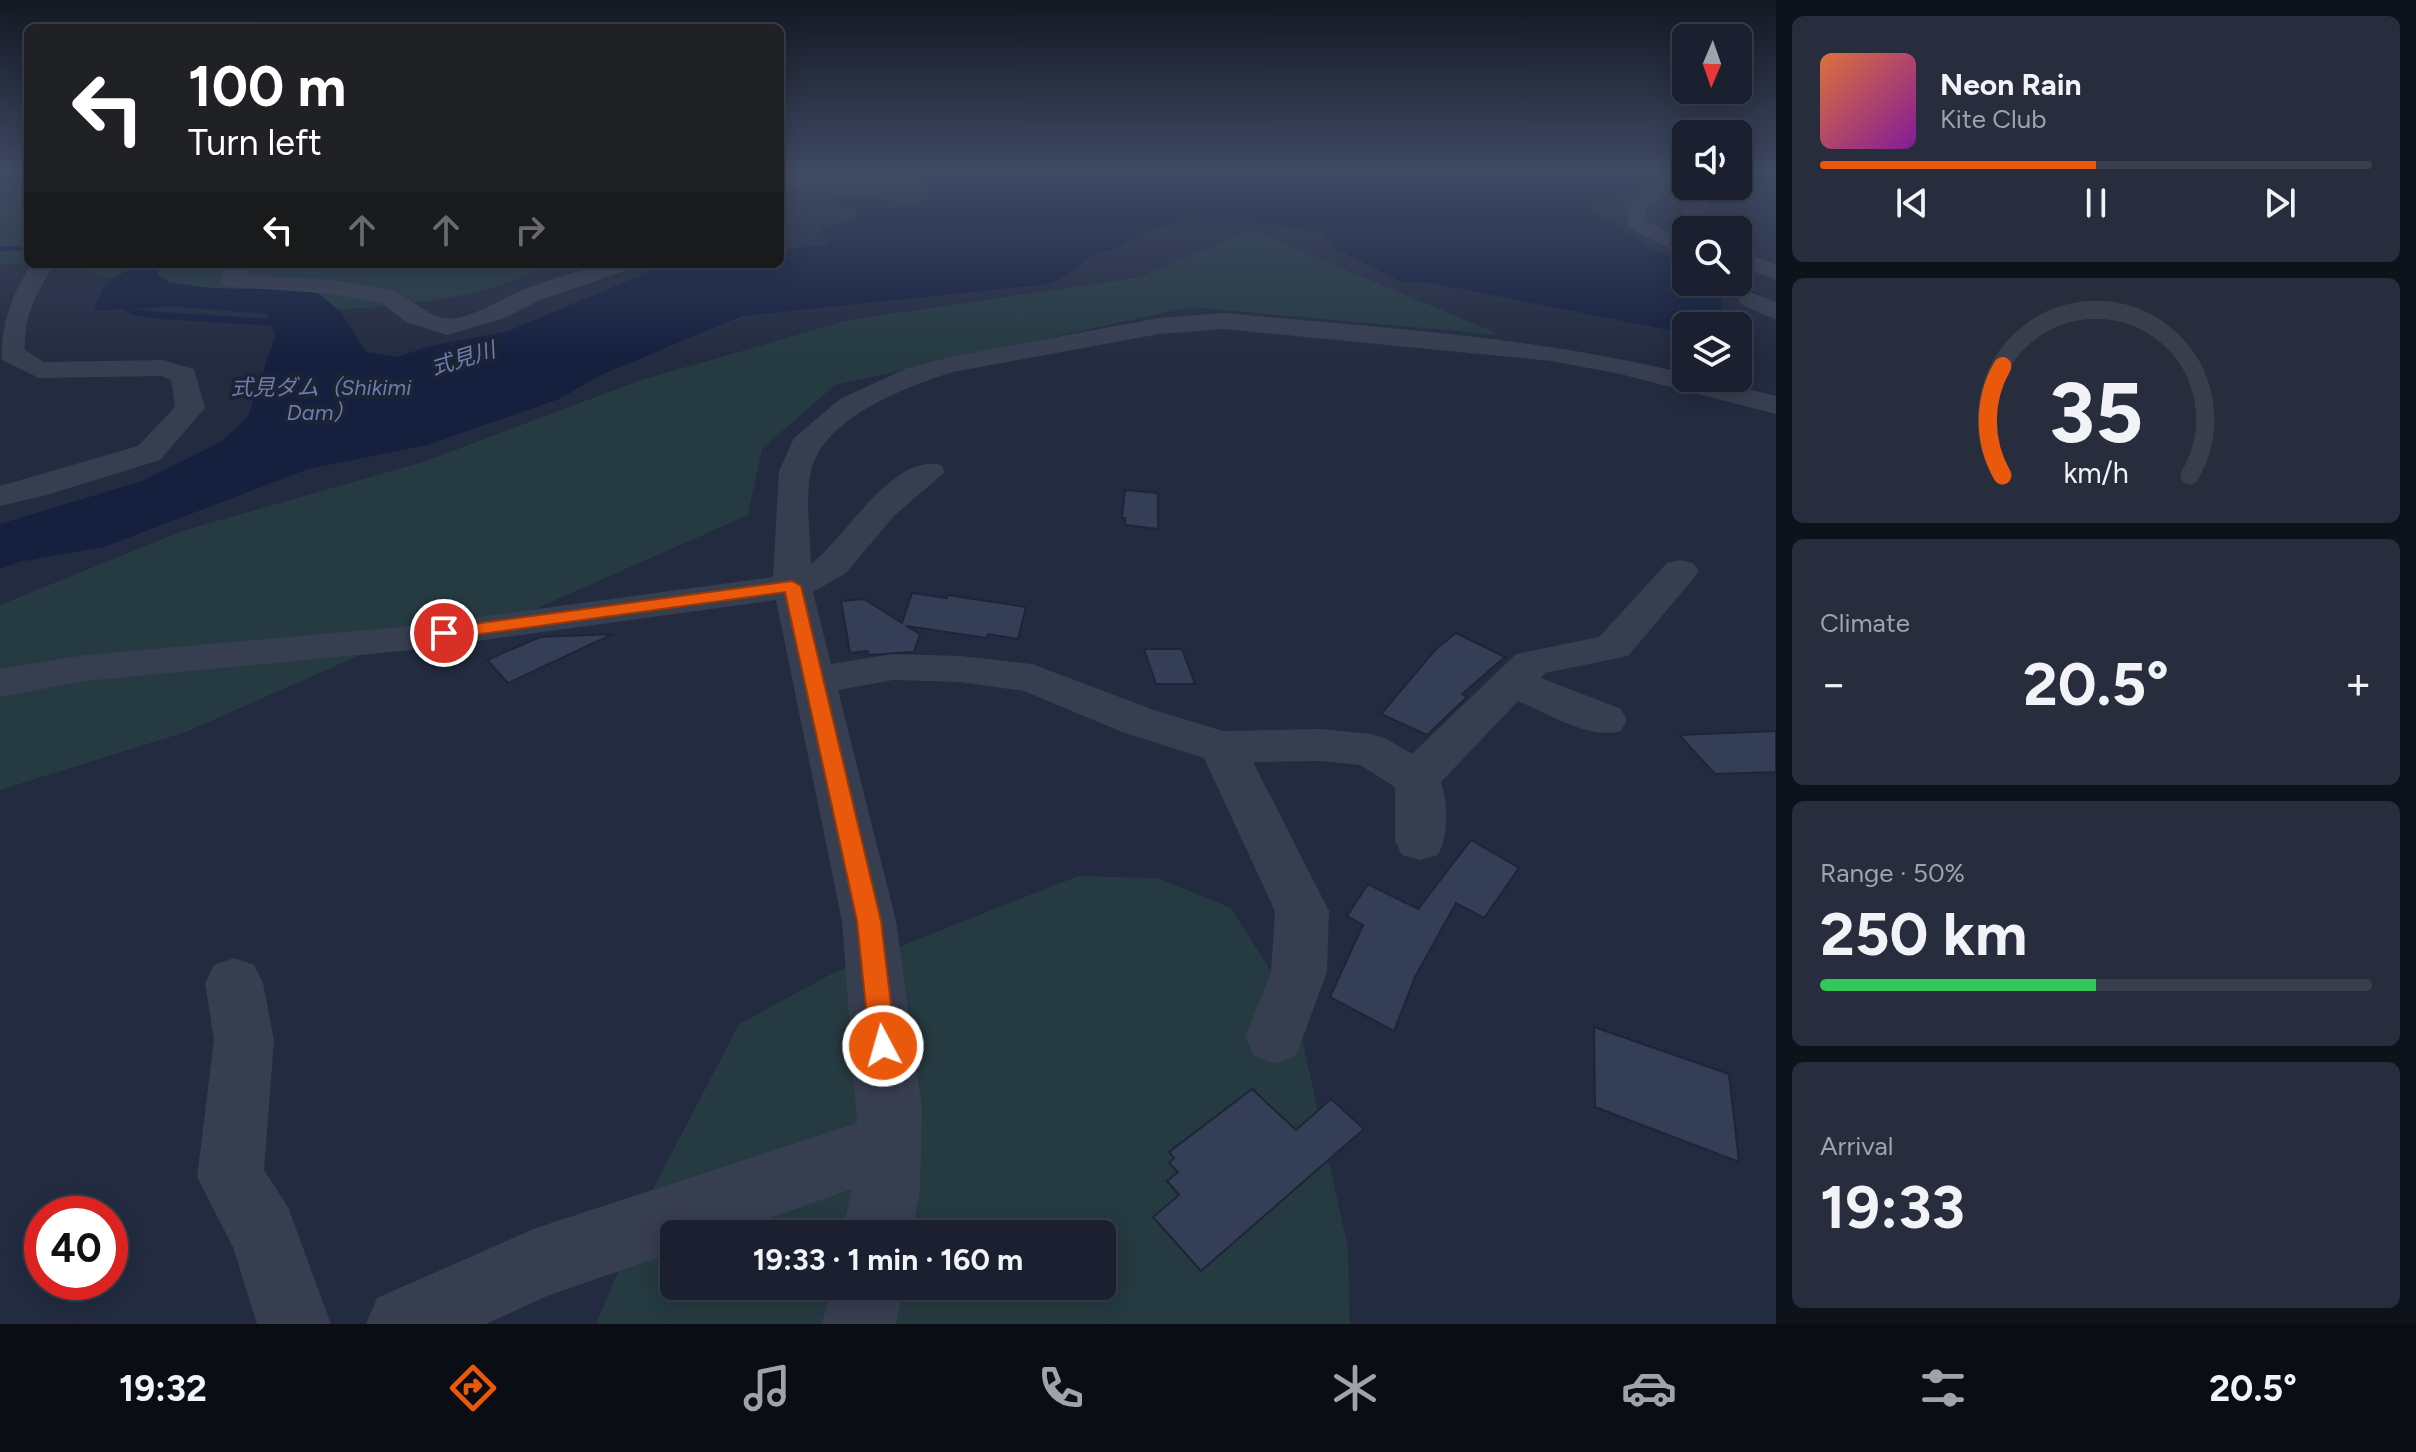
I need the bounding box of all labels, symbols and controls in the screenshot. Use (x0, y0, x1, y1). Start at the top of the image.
north arrow (1672, 24, 1752, 104)
map controls (1672, 24, 1752, 392)
text: 100 m (188, 53, 346, 120)
icon: left (56, 56, 160, 160)
text: Neon Rain (1940, 66, 2082, 103)
text: Kite Club (1940, 103, 2046, 135)
button: sound (1672, 120, 1752, 200)
text: Turn left (188, 121, 322, 164)
icon: previous (1890, 181, 1934, 225)
icon: pause (2074, 181, 2118, 225)
icon: next (2258, 181, 2302, 225)
icon: left (256, 208, 300, 252)
icon: ahead (340, 208, 384, 252)
icon: ahead (424, 208, 468, 252)
icon: right (508, 208, 552, 252)
button: search (1672, 216, 1752, 296)
button: layers (1672, 312, 1752, 392)
water label: 式見川 (428, 335, 501, 381)
text: 35 (2049, 363, 2143, 463)
water label: 式見ダム（Shikimi Dam） (231, 374, 412, 426)
text: km/h (2063, 457, 2129, 491)
pin (410, 599, 478, 667)
text: Climate (1820, 607, 1910, 639)
icon: arrive (422, 611, 466, 655)
text: 20.5° (2023, 648, 2169, 720)
text: − (1820, 657, 1847, 710)
text: + (2345, 657, 2372, 710)
text: Range · 50% (1820, 857, 1965, 889)
text: 250 km (1820, 898, 2027, 970)
position arrow (841, 1004, 925, 1088)
text: Arrival (1820, 1130, 1893, 1162)
text: 19:33 (1820, 1171, 1965, 1243)
speed limit sign: 40 (24, 1196, 128, 1300)
text: 19:33 · 1 min · 160 m (753, 1241, 1023, 1278)
icon: directions (445, 1360, 501, 1416)
icon: music (739, 1360, 795, 1416)
icon: phone (1033, 1360, 1089, 1416)
icon: climate (1327, 1360, 1383, 1416)
icon: car (1621, 1360, 1677, 1416)
icon: filters (1915, 1360, 1971, 1416)
text: 19:32 (119, 1367, 207, 1410)
text: 20.5° (2209, 1367, 2297, 1410)

